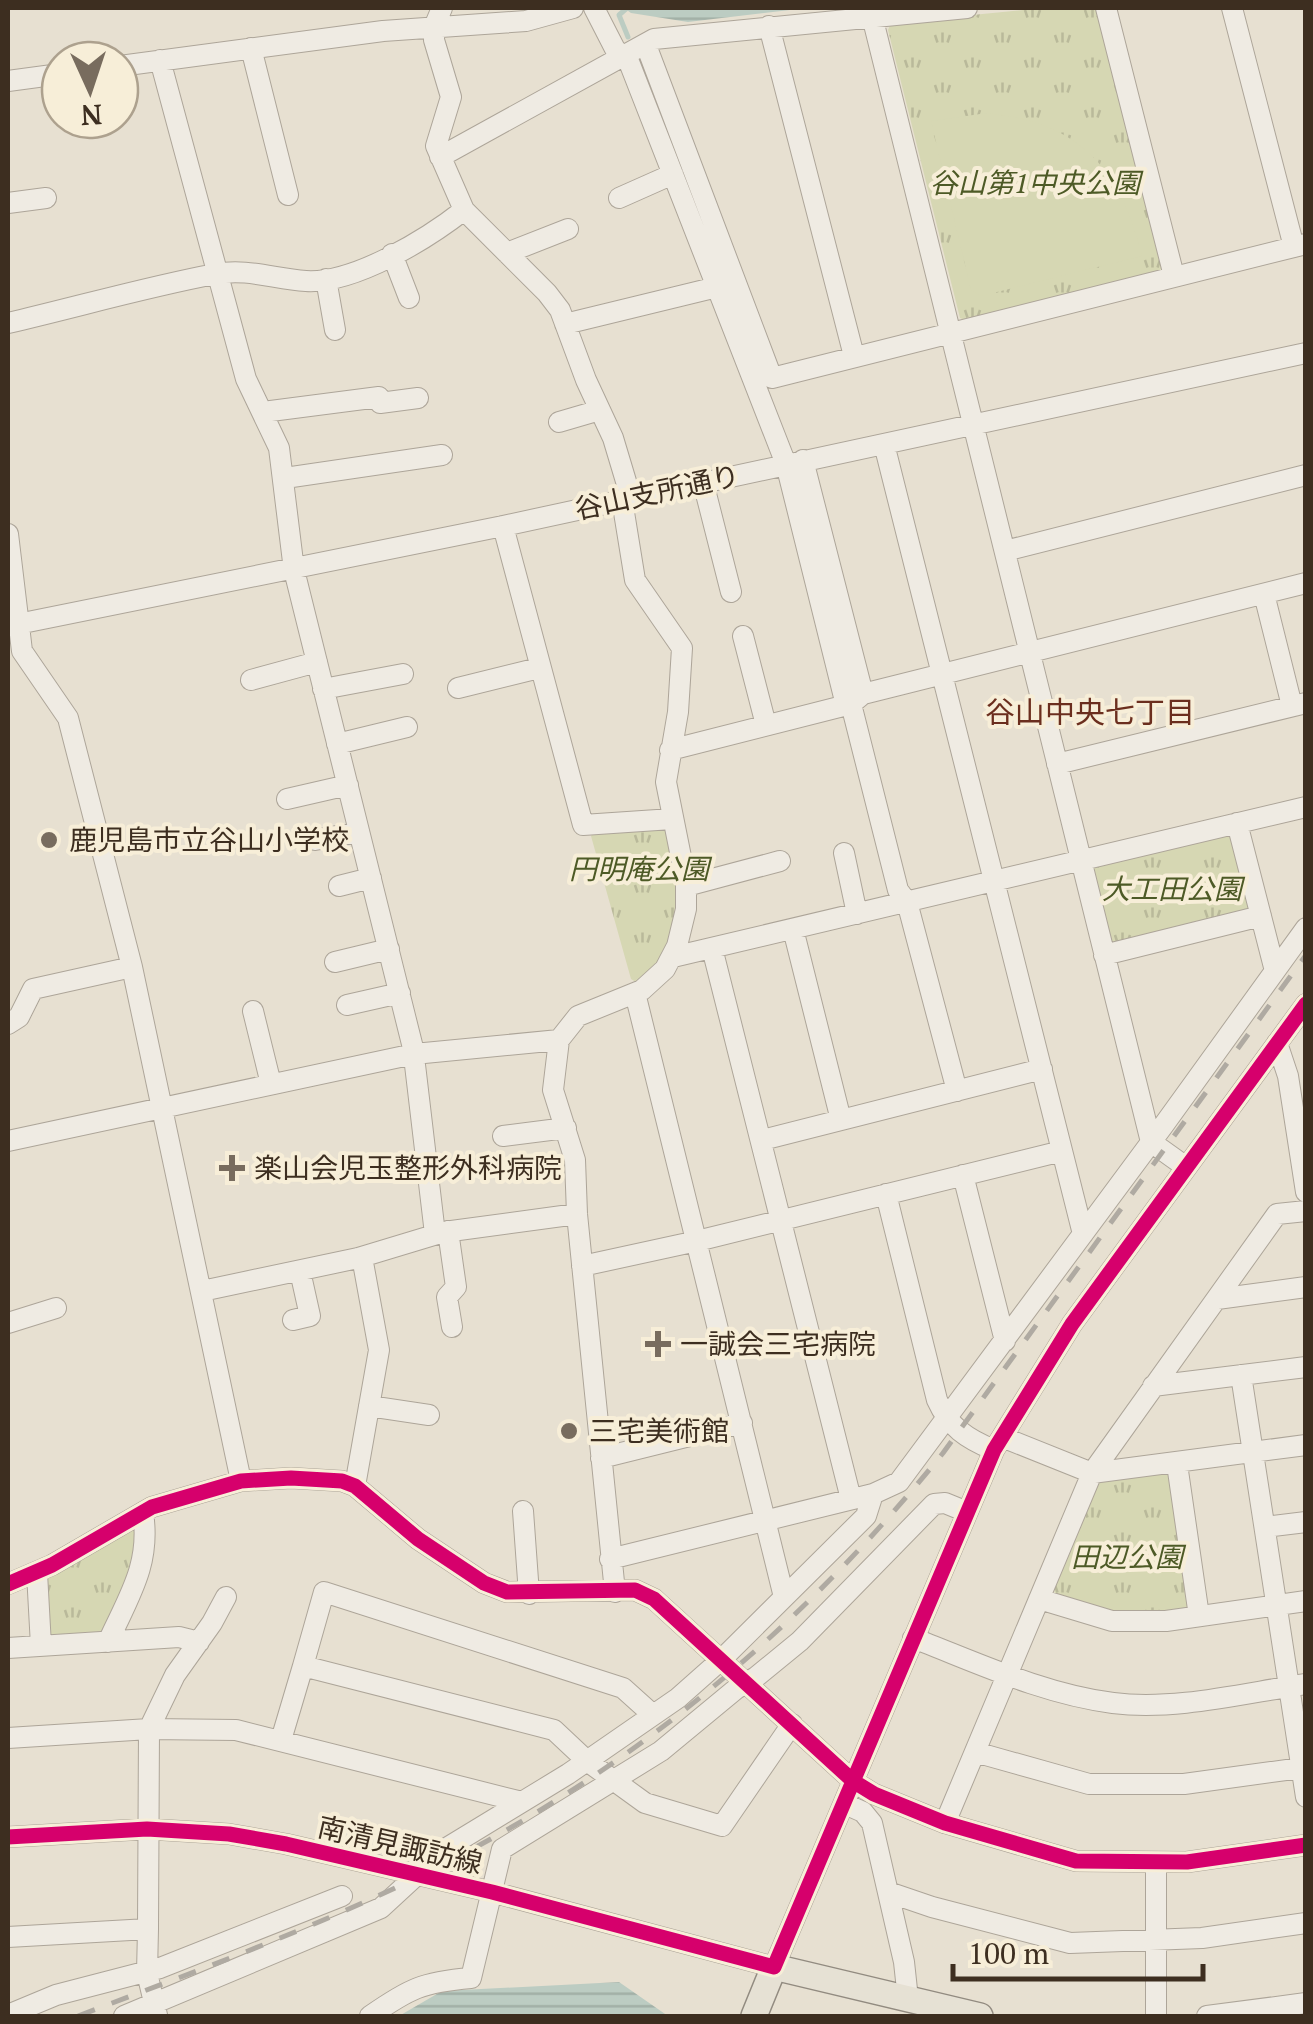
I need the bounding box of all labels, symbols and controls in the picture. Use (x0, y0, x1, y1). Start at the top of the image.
north arrow (40, 40, 140, 140)
text: N (80, 96, 103, 134)
park label: 谷山第1中央公園 (930, 164, 1144, 201)
street label: 谷山支所通り (571, 456, 743, 527)
district label: 谷山中央七丁目 (985, 692, 1195, 732)
place label: 鹿児島市立谷山小学校 (69, 821, 349, 858)
marker: 鹿児島市立谷山小学校 (38, 829, 60, 851)
park label: 円明庵公園 (569, 850, 713, 887)
park label: 大工田公園 (1102, 870, 1246, 907)
place label: 楽山会児玉整形外科病院 (254, 1149, 562, 1186)
marker: 楽山会児玉整形外科病院 (219, 1155, 245, 1181)
place label: 一誠会三宅病院 (680, 1325, 876, 1362)
marker: 一誠会三宅病院 (645, 1331, 671, 1357)
place label: 三宅美術館 (589, 1412, 729, 1449)
marker: 三宅美術館 (558, 1420, 580, 1442)
park label: 田辺公園 (1071, 1538, 1187, 1575)
street label: 南清見諏訪線 (314, 1808, 486, 1881)
scale bar (953, 1919, 1203, 1981)
text: 100 m (968, 1933, 1049, 1973)

